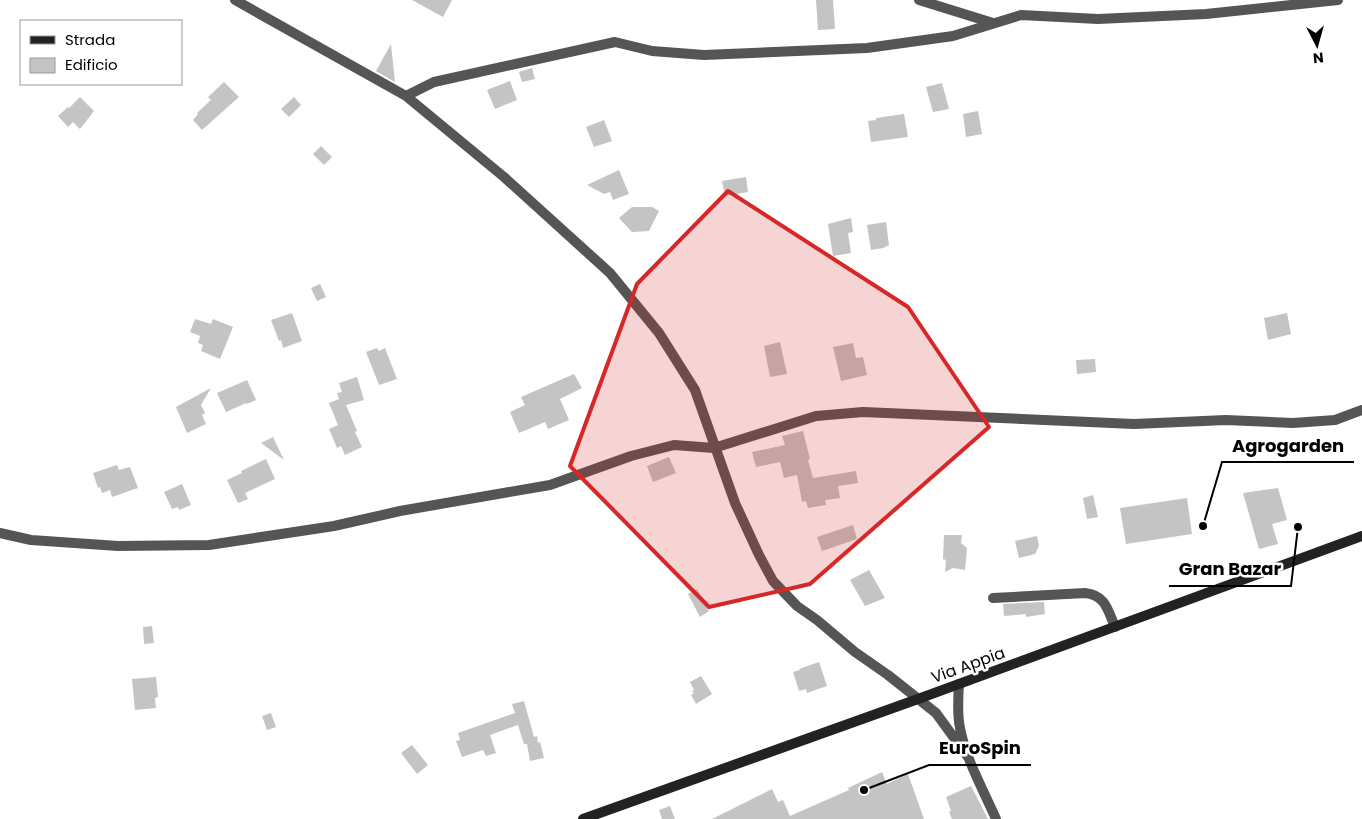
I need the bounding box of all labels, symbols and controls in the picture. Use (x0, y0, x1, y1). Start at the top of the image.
legend (20, 20, 182, 85)
north arrow (1292, 20, 1342, 70)
text: Strada (65, 29, 115, 50)
text: N (1312, 47, 1325, 68)
text: Edificio (65, 54, 118, 75)
callout: Agrogarden (1222, 429, 1354, 462)
text: Agrogarden (1232, 433, 1344, 458)
callout: Gran Bazar (1169, 553, 1291, 586)
text: Gran Bazar (1179, 556, 1282, 581)
street label: Via Appia (928, 641, 1008, 689)
callout: EuroSpin (929, 732, 1031, 765)
text: EuroSpin (939, 735, 1021, 760)

